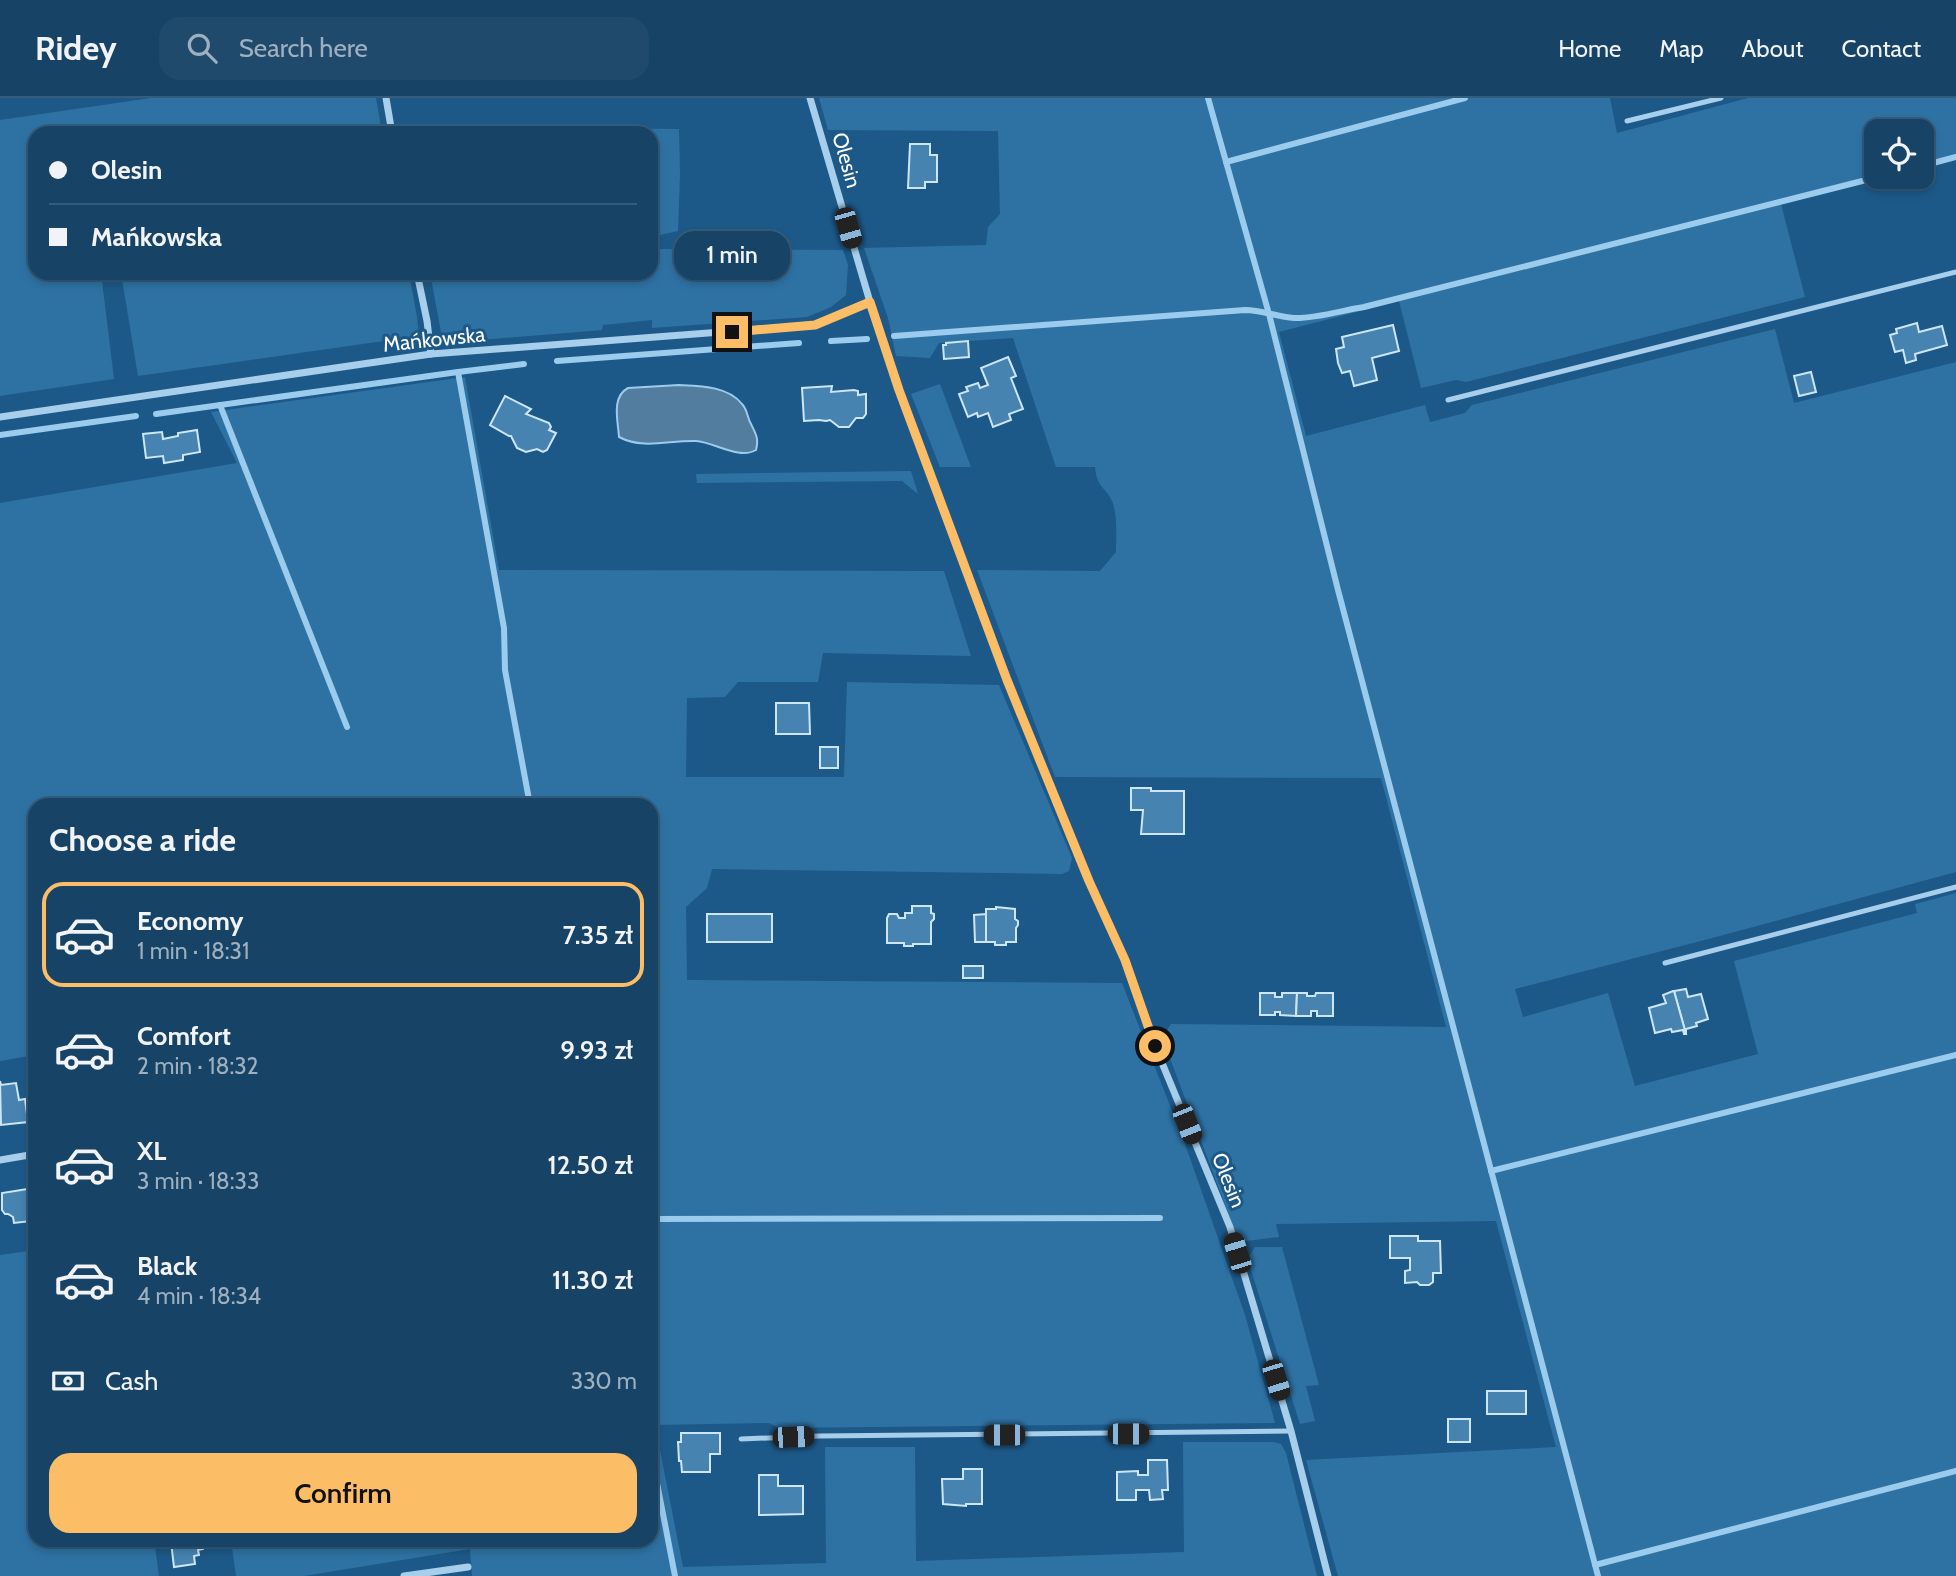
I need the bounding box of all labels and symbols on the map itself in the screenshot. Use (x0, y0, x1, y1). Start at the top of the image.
street label: Olesin (827, 129, 867, 191)
car (833, 205, 864, 251)
callout: 1 min (674, 230, 790, 280)
route end (716, 316, 748, 348)
street label: Mańkowska (382, 321, 486, 357)
route start (1139, 1030, 1171, 1062)
car (1170, 1101, 1205, 1147)
street label: Olesin (1207, 1149, 1251, 1211)
car (1221, 1230, 1254, 1276)
car (1260, 1357, 1293, 1403)
car (1108, 1424, 1150, 1445)
car (984, 1425, 1026, 1446)
car (772, 1426, 815, 1448)

